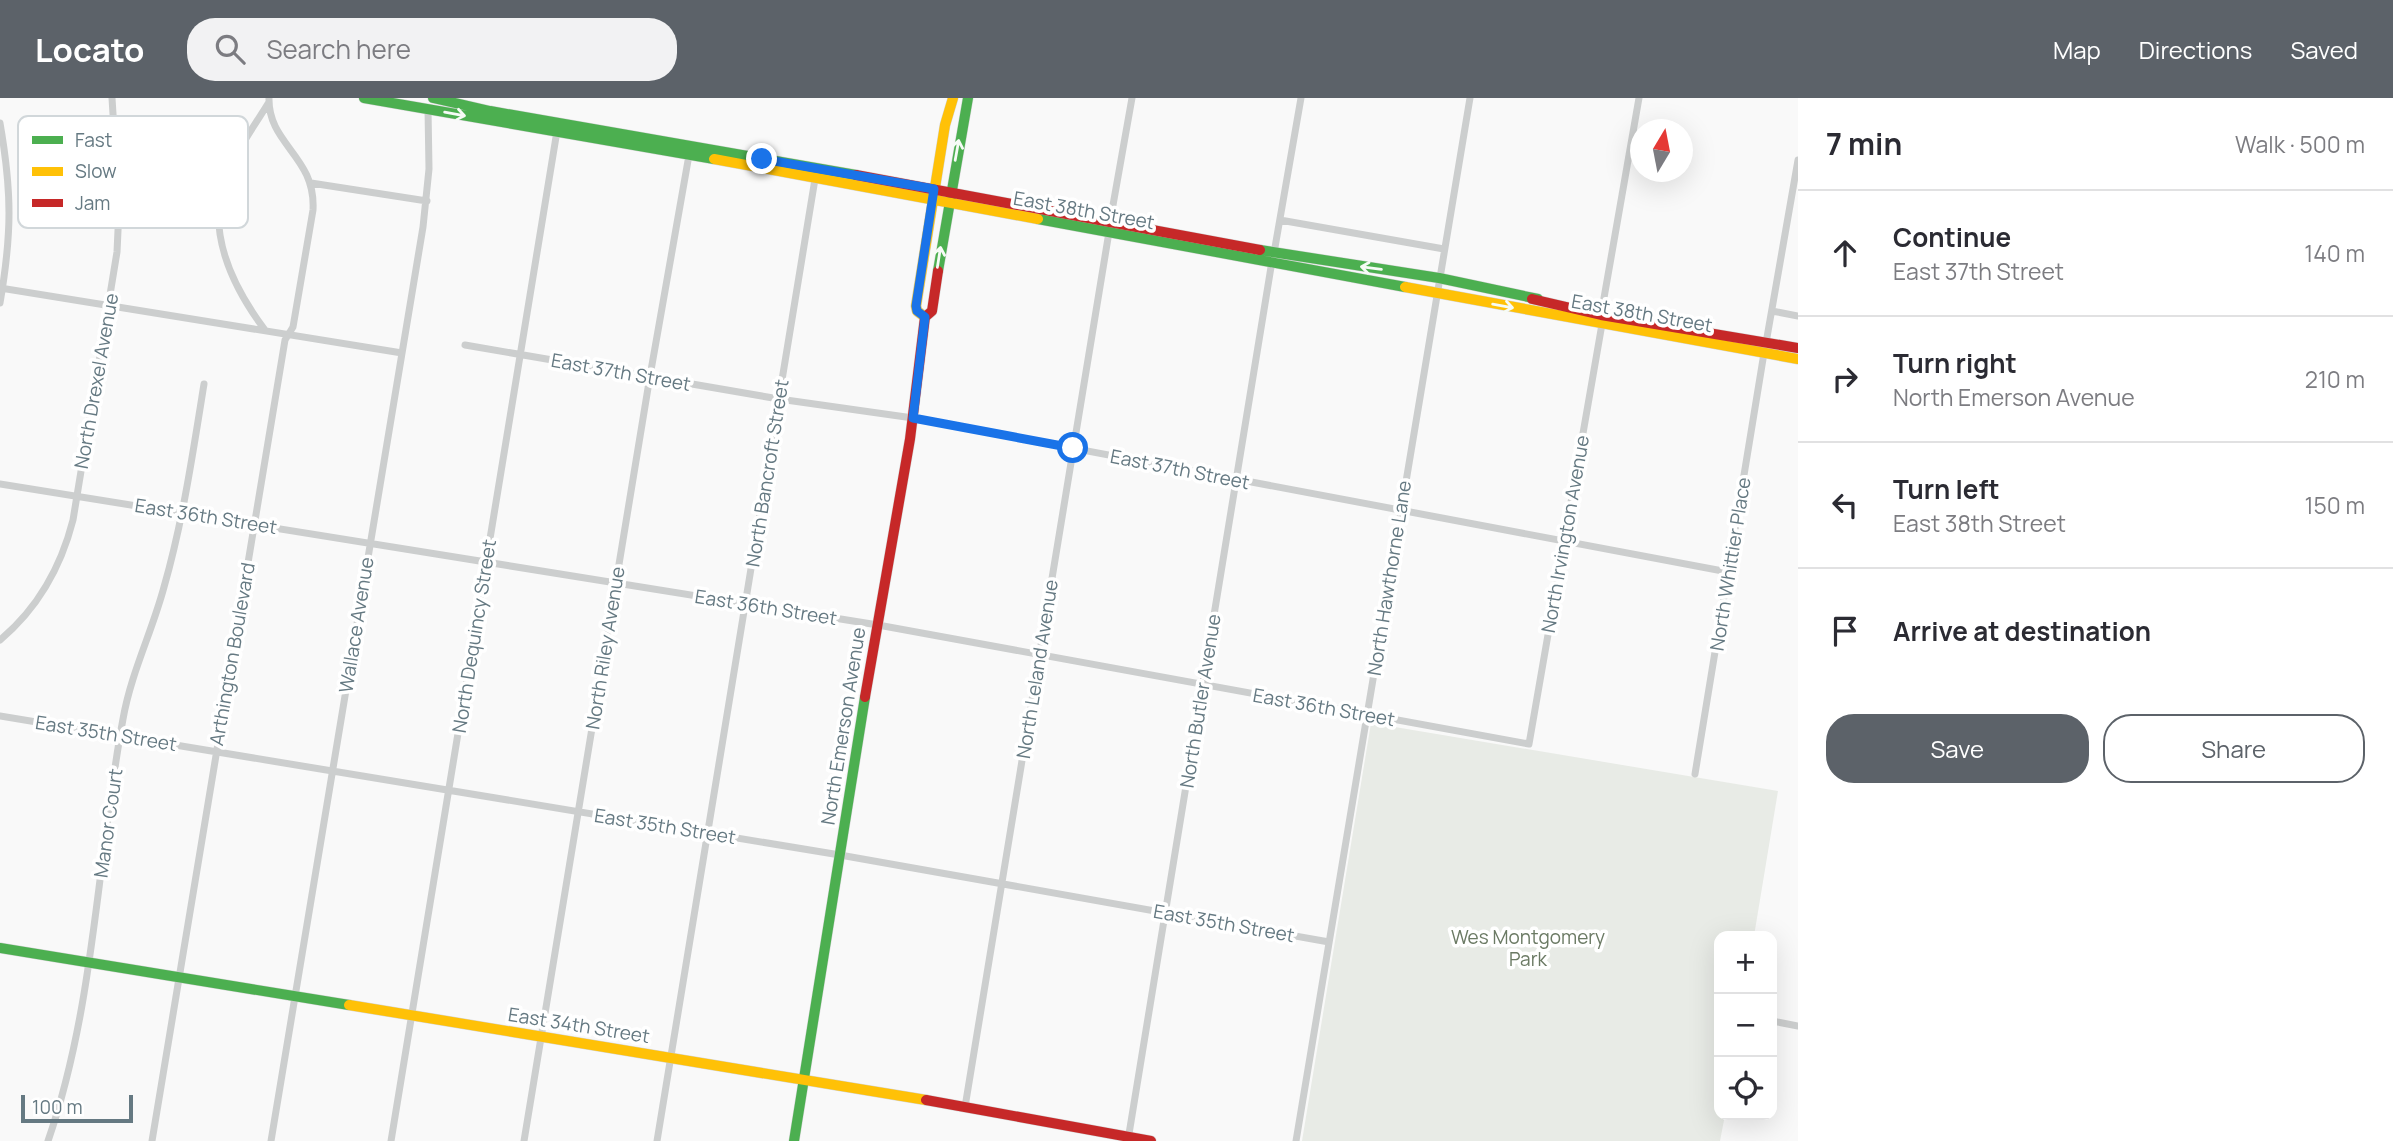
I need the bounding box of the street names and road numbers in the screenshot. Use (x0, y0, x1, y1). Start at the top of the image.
street label: East 38th Street (1011, 185, 1157, 235)
street label: East 38th Street (1569, 288, 1715, 338)
street label: North Drexel Avenue (68, 291, 124, 471)
street label: East 37th Street (549, 347, 693, 397)
street label: North Bancroft Street (739, 377, 795, 569)
street label: North Irvington Avenue (1535, 433, 1595, 635)
street label: East 37th Street (1108, 443, 1252, 495)
street label: North Whittier Place (1703, 475, 1757, 653)
street label: North Hawthorne Lane (1361, 479, 1417, 677)
street label: East 36th Street (133, 492, 279, 540)
street label: North Dequincy Street (446, 537, 502, 735)
street label: Wallace Avenue (332, 555, 380, 695)
street label: Arthington Boulevard (203, 561, 261, 747)
street label: North Riley Avenue (579, 565, 631, 731)
street label: North Leland Avenue (1010, 578, 1064, 760)
street label: East 36th Street (693, 583, 839, 631)
street label: North Butler Avenue (1173, 612, 1227, 790)
street label: North Emerson Avenue (815, 625, 871, 827)
street label: East 36th Street (1251, 682, 1397, 732)
street label: East 35th Street (33, 709, 179, 757)
street label: Manor Court (87, 767, 129, 879)
street label: East 35th Street (592, 802, 738, 850)
street label: East 35th Street (1151, 898, 1297, 948)
street label: East 34th Street (506, 1001, 652, 1049)

